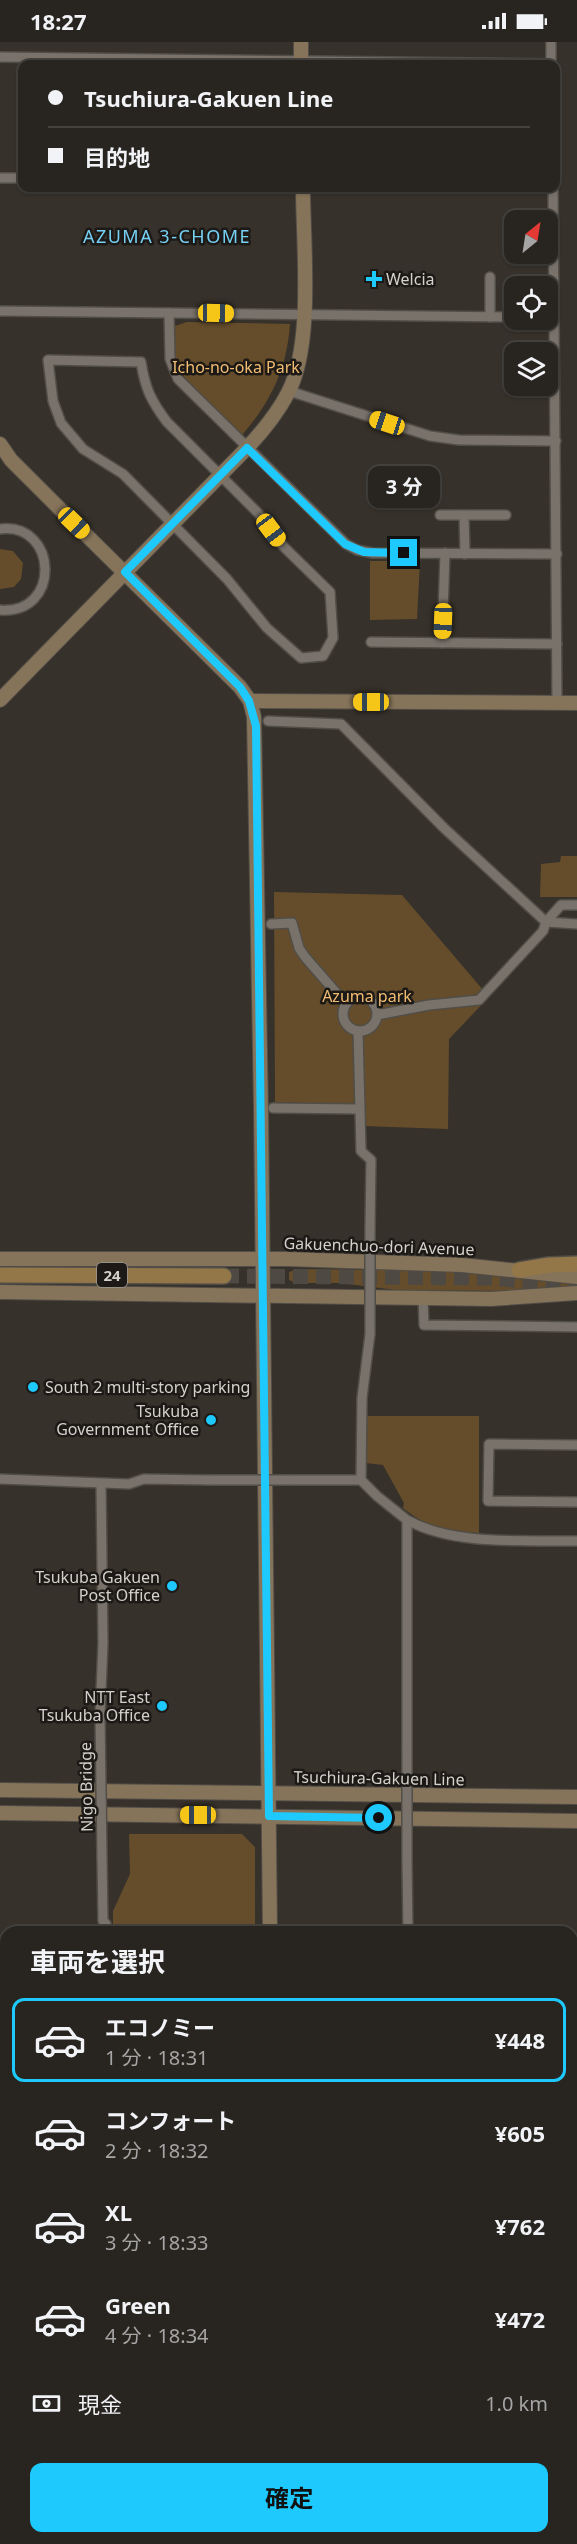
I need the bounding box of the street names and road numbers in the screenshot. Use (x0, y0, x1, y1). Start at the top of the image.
street label: Gakuenchuo-dori Avenue (283, 1232, 475, 1260)
road number: 24 (97, 1263, 127, 1287)
street label: Nigo Bridge (74, 1742, 98, 1832)
street label: Tsuchiura-Gakuen Line (293, 1766, 465, 1790)

